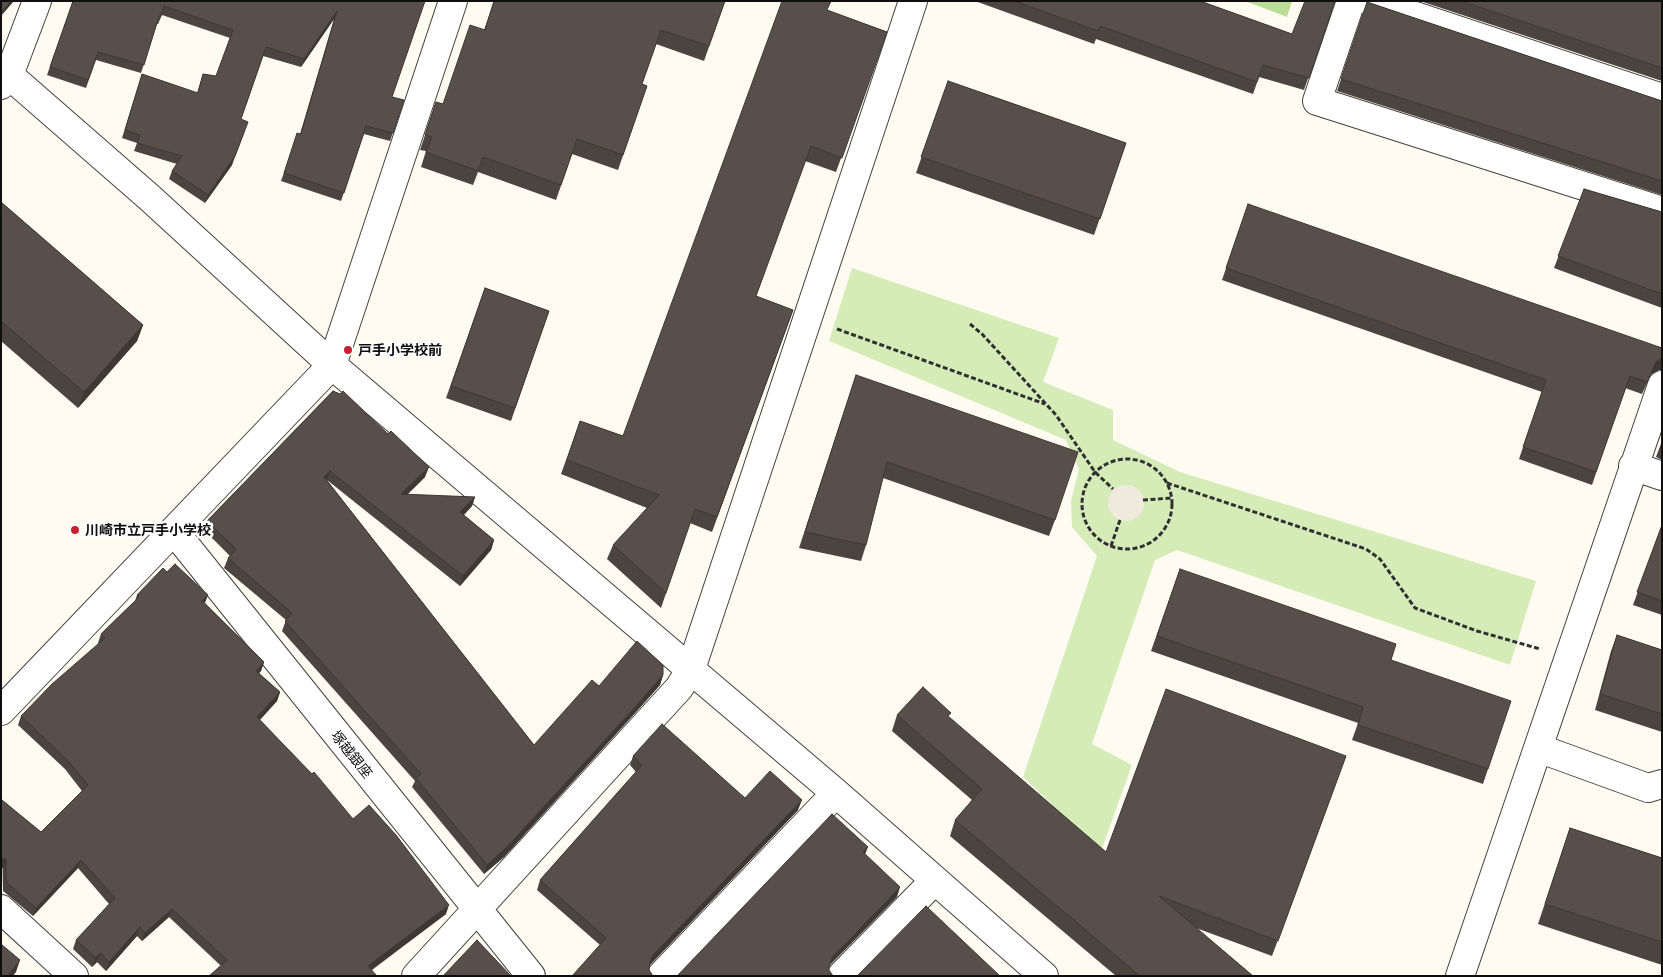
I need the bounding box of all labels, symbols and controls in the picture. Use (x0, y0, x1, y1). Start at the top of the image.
place label: 戸手小学校前 (358, 342, 442, 358)
marker: 戸手小学校前 (342, 344, 354, 356)
place label: 川崎市立戸手小学校 (85, 522, 211, 538)
marker: 川崎市立戸手小学校 (69, 524, 81, 536)
street label: 塚越銀座 (328, 727, 376, 781)

